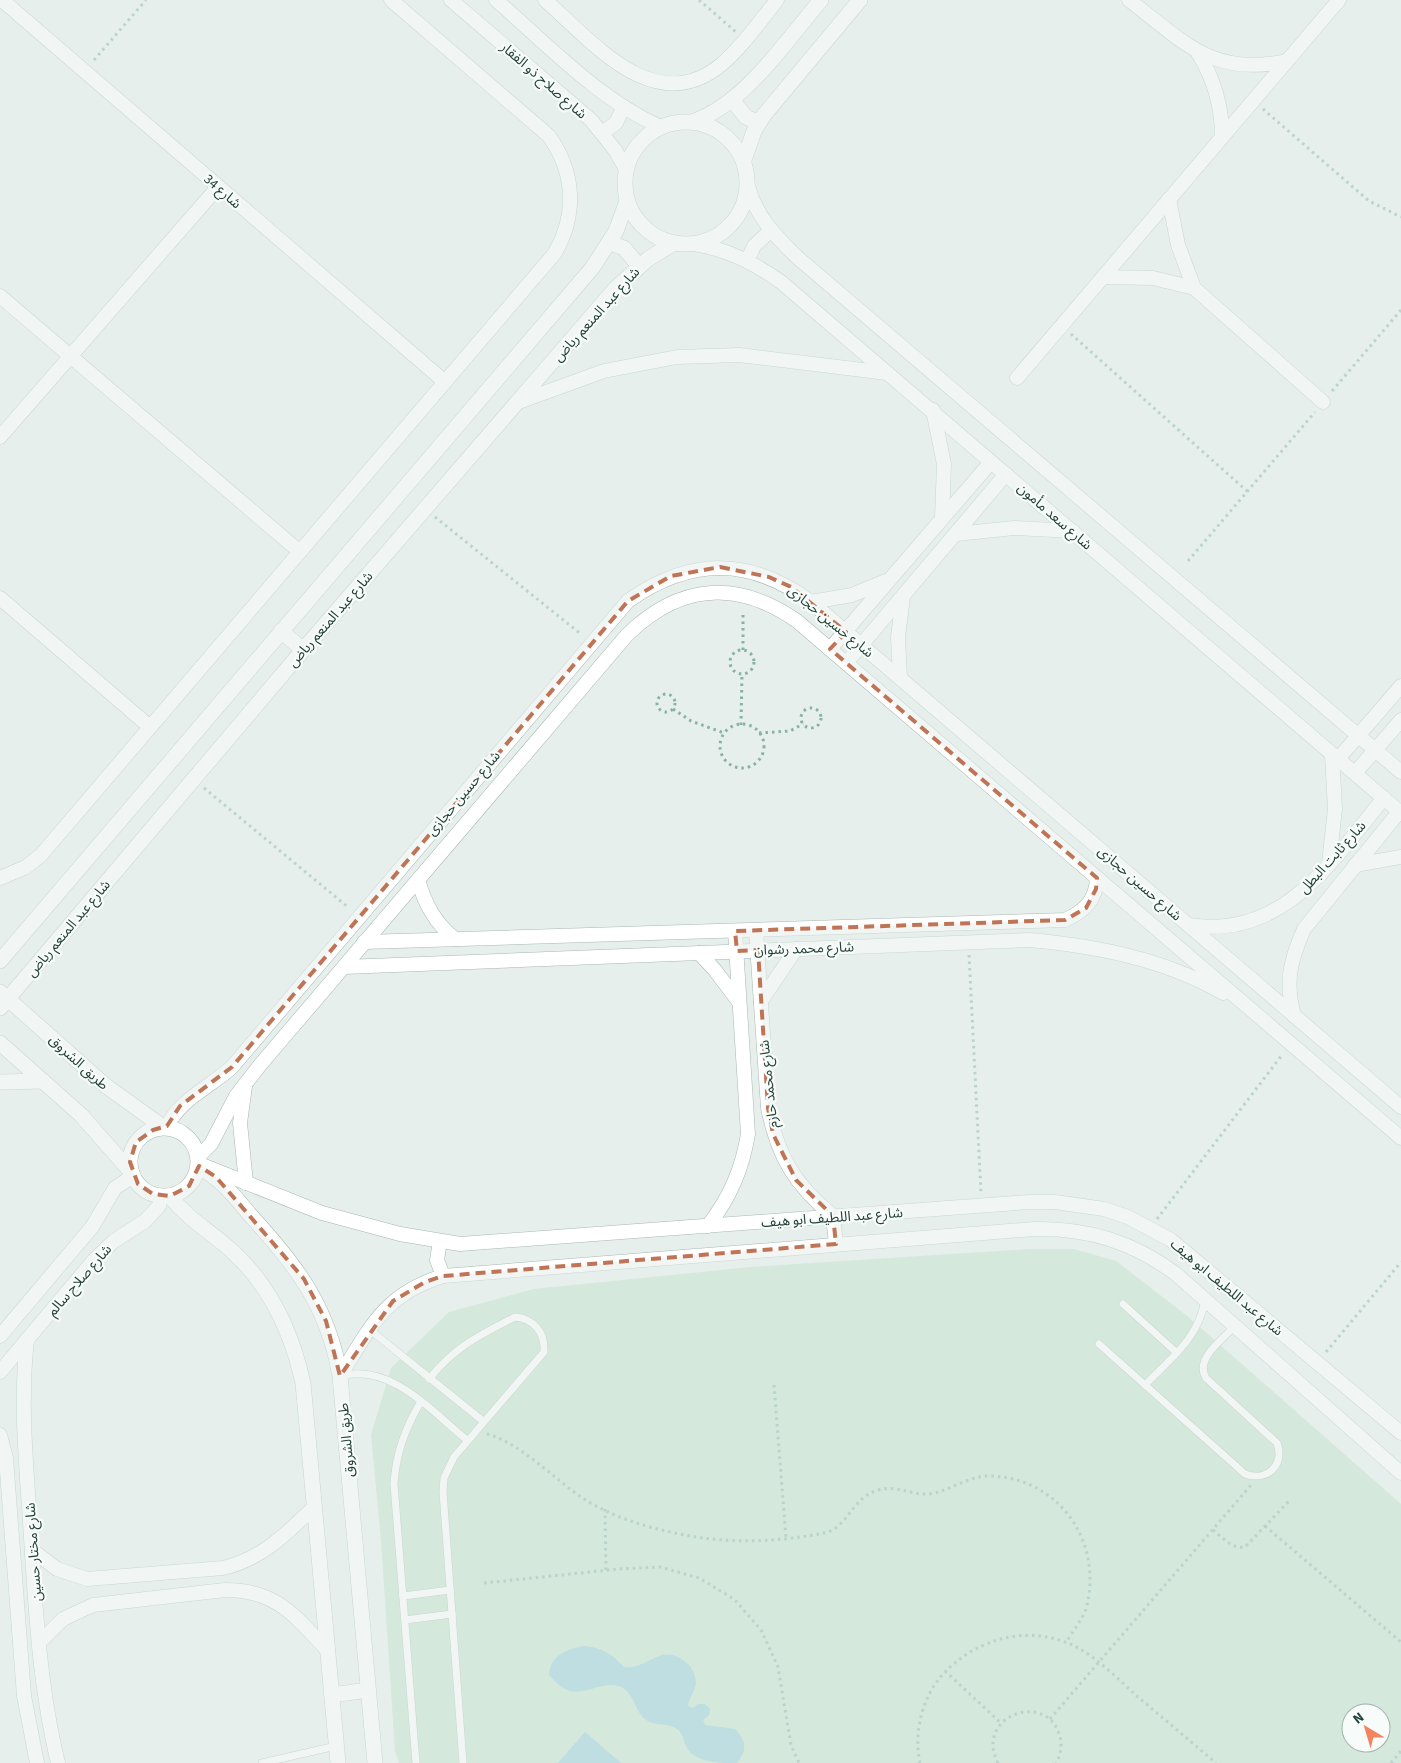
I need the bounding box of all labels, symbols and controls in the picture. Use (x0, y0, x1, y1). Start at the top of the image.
street label: شارع صلاح ذو الفقار (495, 37, 591, 124)
street label: شارع 34 (199, 170, 246, 214)
street label: شارع عبد المنعم رياض (549, 263, 645, 366)
street label: شارع سعد مأمون (1012, 479, 1096, 555)
street label: شارع عبد المنعم رياض (283, 567, 378, 672)
street label: شارع حسين حجازى (783, 581, 878, 663)
street label: شارع حسين حجازى (422, 747, 505, 840)
street label: شارع ثابت البطل (1294, 817, 1371, 899)
street label: شارع حسين حجازى (1093, 842, 1186, 926)
street label: شارع عبد المنعم رياض (22, 876, 115, 982)
street label: شارع محمد رشوان (754, 937, 854, 961)
street label: طريق الشروق (44, 1030, 113, 1095)
street label: شارع محمد حازم (754, 1039, 784, 1129)
street label: شارع عبد اللطيف ابو هيف (761, 1203, 904, 1233)
street label: شارع عبد اللطيف ابو هيف (1166, 1235, 1287, 1341)
street label: شارع صلاح سالم (43, 1240, 117, 1321)
street label: طريق الشروق (334, 1402, 360, 1478)
street label: شارع مختار حسين (21, 1502, 47, 1602)
north arrow (1341, 1703, 1391, 1753)
text: N (1349, 1708, 1368, 1729)

